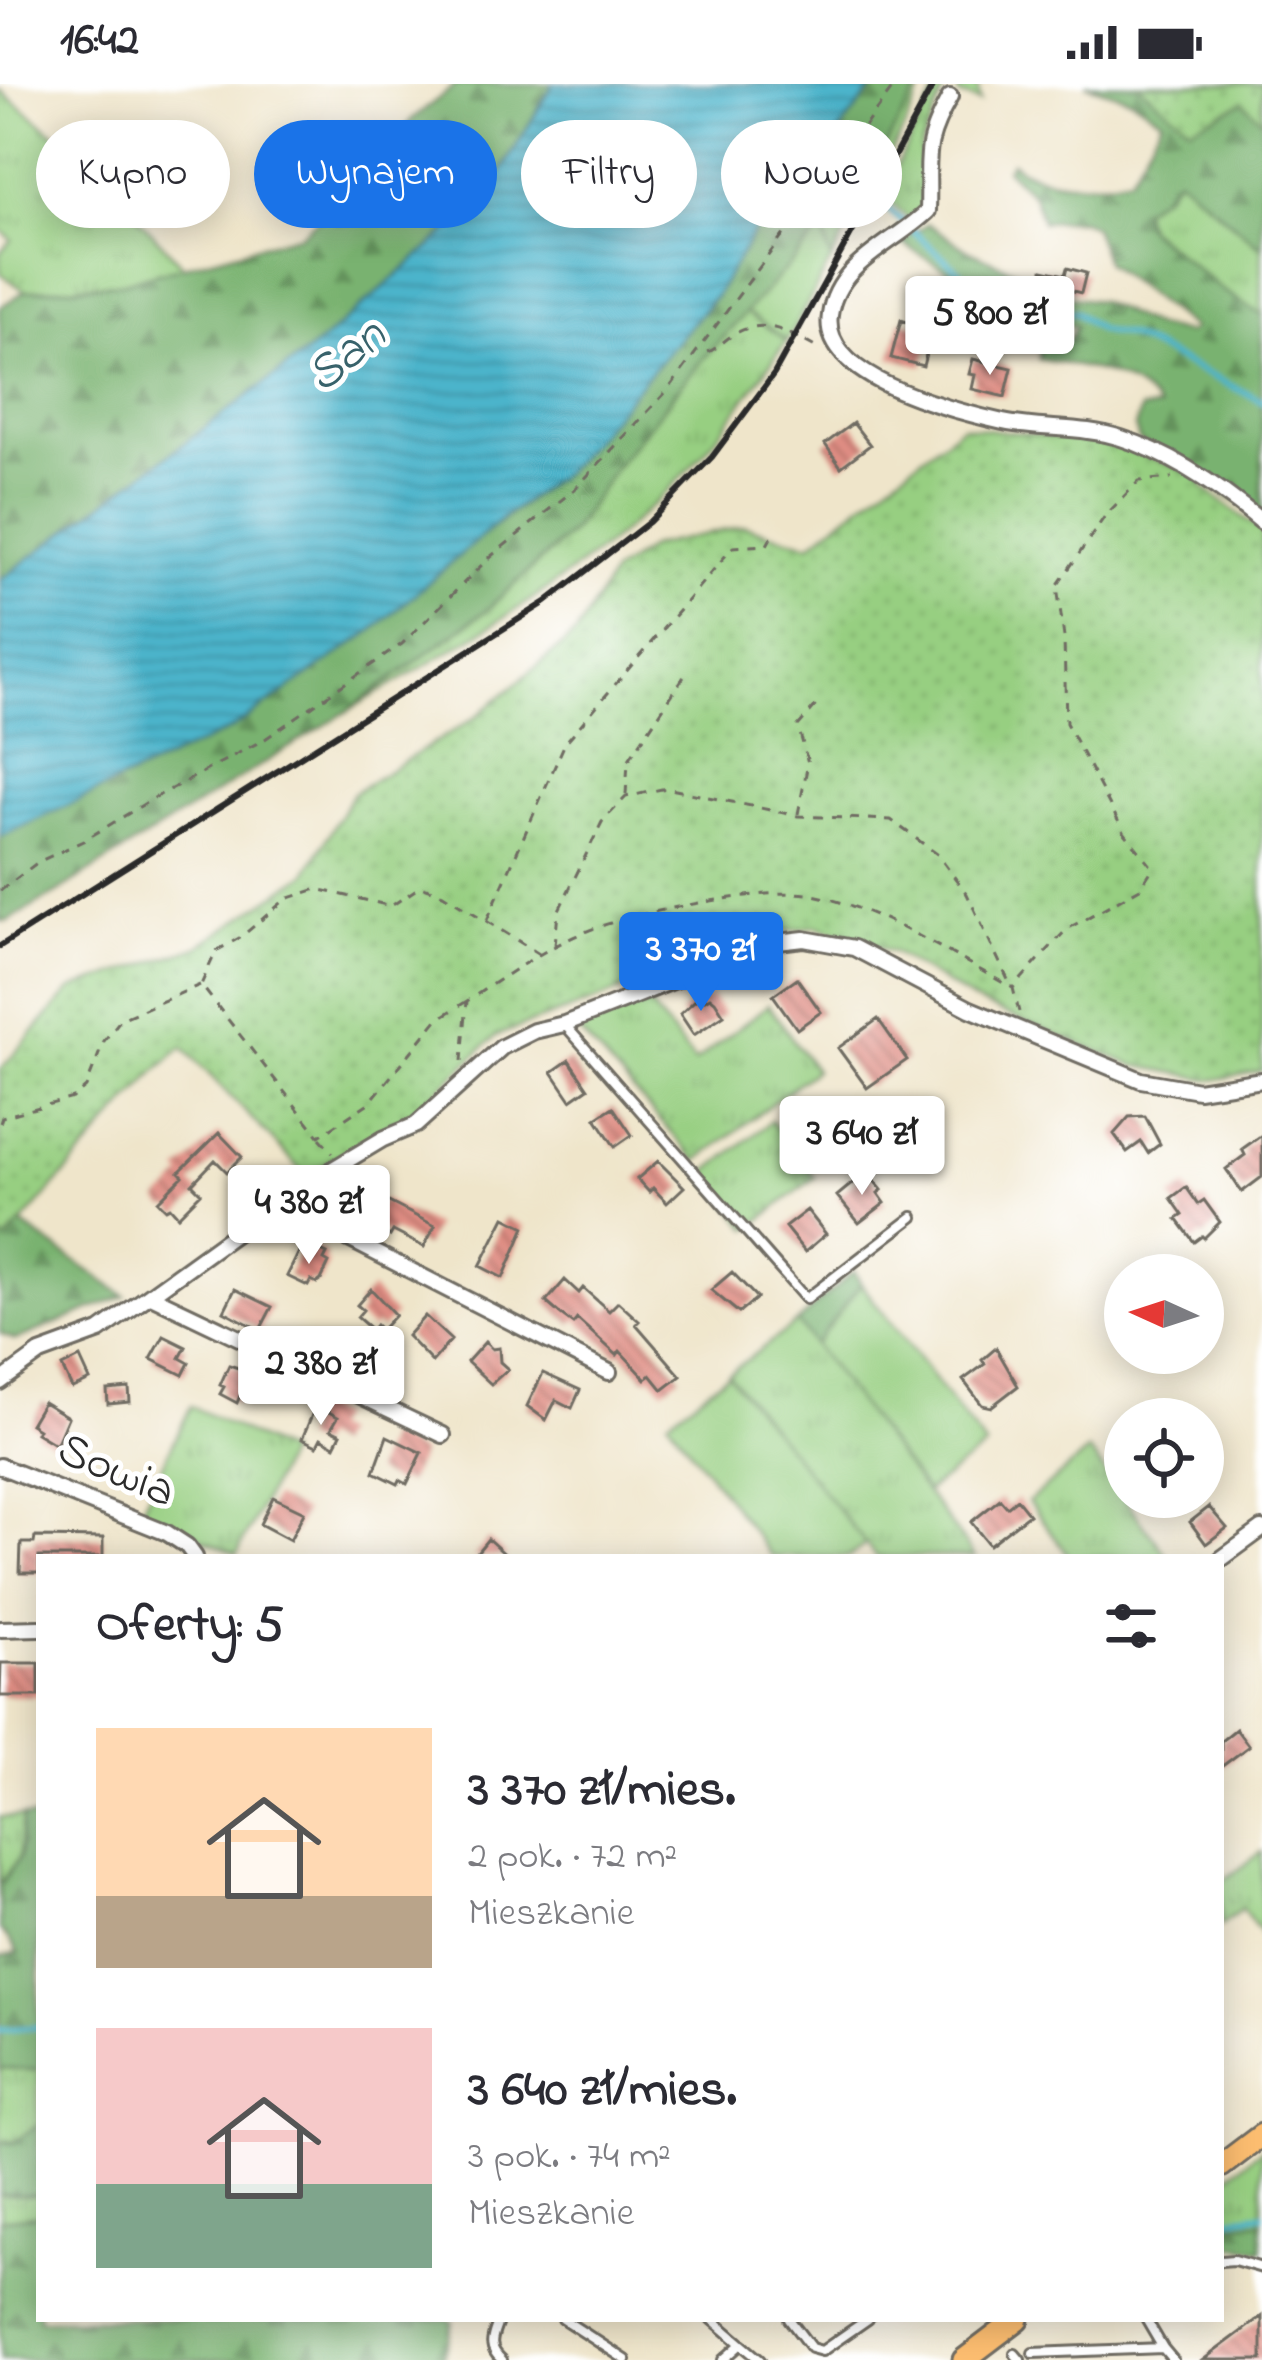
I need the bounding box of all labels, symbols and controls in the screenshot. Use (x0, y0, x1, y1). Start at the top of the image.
text: 16:42 (60, 9, 139, 75)
chip: Kupno (36, 120, 230, 228)
chip: Wynajem (254, 120, 497, 228)
chip: Filtry (521, 120, 697, 228)
chip: Nowe (721, 120, 902, 228)
pin: 5 800 zł (866, 276, 1114, 378)
text: 5 800 zł (932, 286, 1048, 343)
water label: San (290, 300, 405, 413)
pin: 3 370 zł (577, 912, 825, 1014)
text: 3 370 zł (646, 922, 756, 979)
pin: 3 640 zł (738, 1096, 986, 1198)
text: 3 640 zł (807, 1106, 917, 1163)
pin: 4 380 zł (185, 1165, 433, 1267)
text: 4 380 zł (255, 1175, 363, 1232)
north arrow (1104, 1254, 1224, 1374)
map controls (1104, 1254, 1224, 1518)
pin: 2 380 zł (197, 1326, 445, 1428)
text: 2 380 zł (265, 1336, 377, 1393)
button: locate (1104, 1398, 1224, 1518)
street label: Sowia (46, 1416, 186, 1528)
text: Oferty: 5 (96, 1589, 284, 1664)
icon: filters (1098, 1593, 1164, 1659)
text: 3 370 zł/mies. (468, 1754, 735, 1829)
icon: home (192, 1776, 336, 1920)
text: 2 pok. · 72 m² (468, 1829, 677, 1886)
text: Mieszkanie (468, 1886, 634, 1943)
text: 3 640 zł/mies. (468, 2054, 737, 2129)
icon: home (192, 2076, 336, 2220)
text: 3 pok. · 74 m² (468, 2129, 671, 2186)
text: Mieszkanie (468, 2186, 634, 2243)

